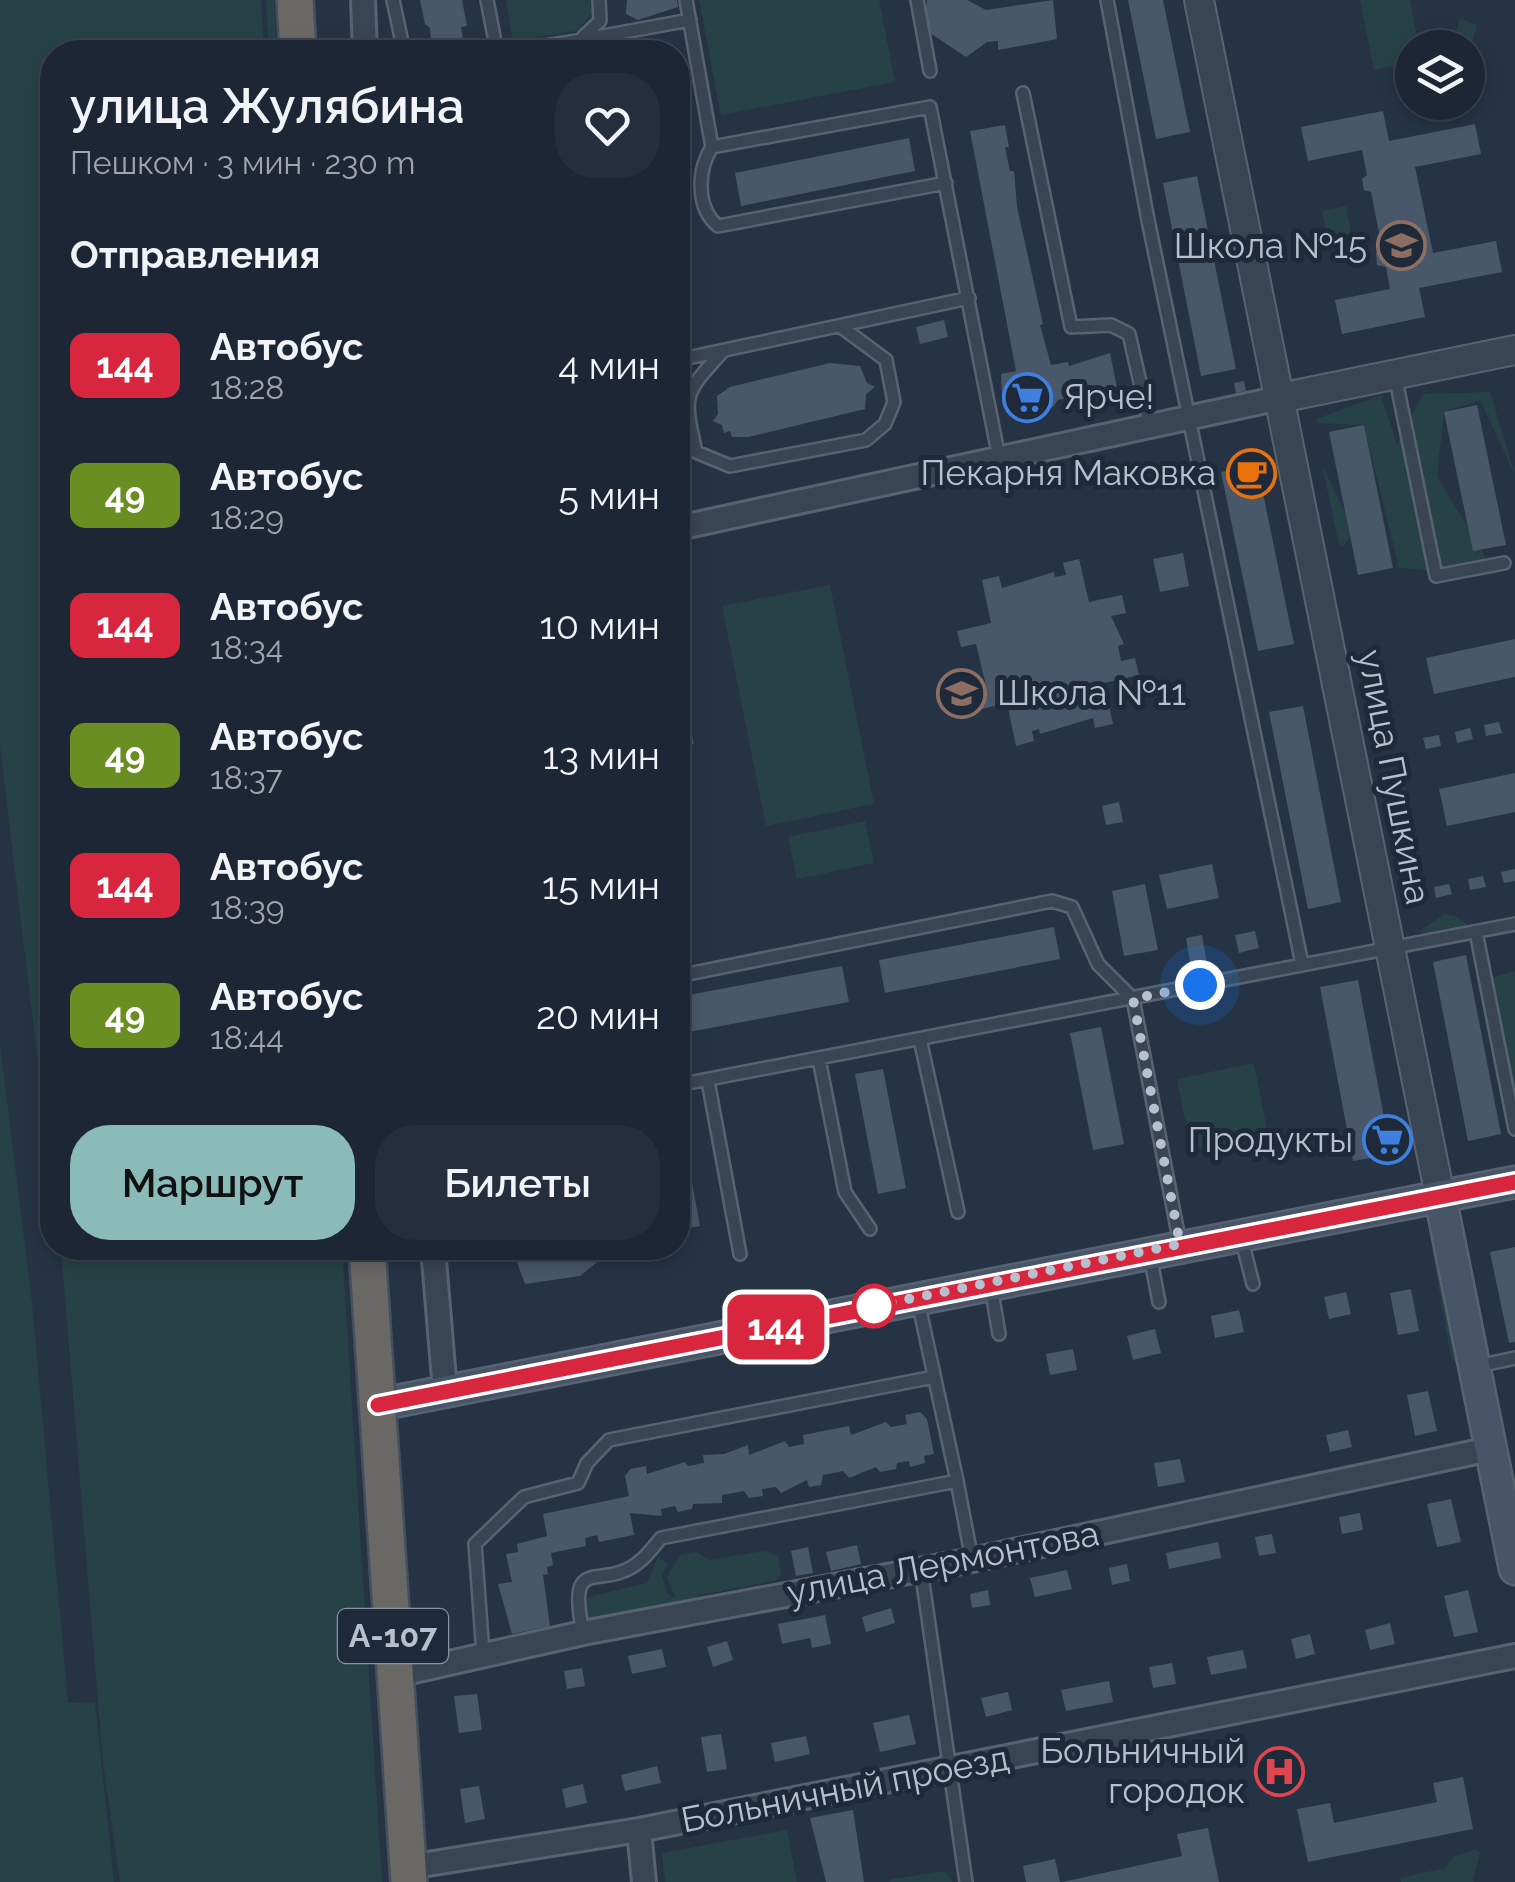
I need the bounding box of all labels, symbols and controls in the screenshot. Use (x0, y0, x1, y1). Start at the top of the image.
map controls (1395, 30, 1485, 120)
button: layers (1395, 30, 1485, 120)
button: heart (555, 73, 660, 178)
text: улица Жулябина (70, 78, 464, 134)
text: Пешком · 3 мин · 230 m (70, 144, 415, 181)
school or university icon: Школа №15 (1376, 220, 1428, 272)
place label: Школа №15 (1174, 225, 1367, 266)
text: Отправления (70, 232, 320, 277)
text: Автобус (210, 324, 364, 369)
text: 4 мин (558, 343, 660, 388)
text: 144 (96, 345, 154, 386)
text: 18:28 (210, 369, 284, 406)
supermarket icon: Ярче! (1002, 371, 1054, 423)
place label: Ярче! (1063, 376, 1154, 417)
cafe icon: Пекарня Маковка (1225, 447, 1277, 499)
place label: Пекарня Маковка (921, 452, 1216, 493)
text: Автобус (210, 454, 364, 499)
text: 5 мин (558, 473, 660, 518)
text: 49 (105, 475, 145, 516)
text: 18:29 (210, 499, 284, 536)
text: Автобус (210, 584, 364, 629)
text: 10 мин (539, 603, 660, 648)
text: 144 (96, 605, 154, 646)
text: 18:34 (210, 629, 283, 666)
street label: улица Пушкина (1350, 646, 1439, 908)
school or university icon: Школа №11 (936, 667, 988, 719)
place label: Школа №11 (997, 672, 1186, 713)
text: Автобус (210, 714, 364, 759)
text: 13 мин (542, 733, 660, 778)
text: 49 (105, 735, 145, 776)
text: 18:37 (210, 759, 283, 796)
text: Автобус (210, 844, 364, 889)
text: 15 мин (542, 863, 660, 908)
text: 144 (96, 865, 154, 906)
text: 18:39 (210, 889, 285, 926)
your location (1175, 960, 1225, 1010)
text: Автобус (210, 974, 364, 1019)
text: 20 мин (536, 993, 660, 1038)
text: 49 (105, 995, 145, 1036)
text: 18:44 (210, 1019, 284, 1056)
supermarket icon: Продукты (1362, 1114, 1414, 1166)
place label: Продукты (1188, 1119, 1353, 1160)
button: Маршрут (70, 1125, 355, 1240)
button: Билеты (375, 1125, 660, 1240)
unlabelled marker (853, 1285, 895, 1327)
line badge: 144 (718, 1294, 834, 1360)
text: 144 (747, 1307, 805, 1348)
street label: улица Лермонтова (784, 1512, 1102, 1613)
road number: А-107 (338, 1609, 448, 1663)
place label: Больничный городок (1040, 1730, 1245, 1811)
street label: Больничный проезд (678, 1737, 1012, 1840)
hospital icon: Больничный городок (1254, 1745, 1306, 1797)

